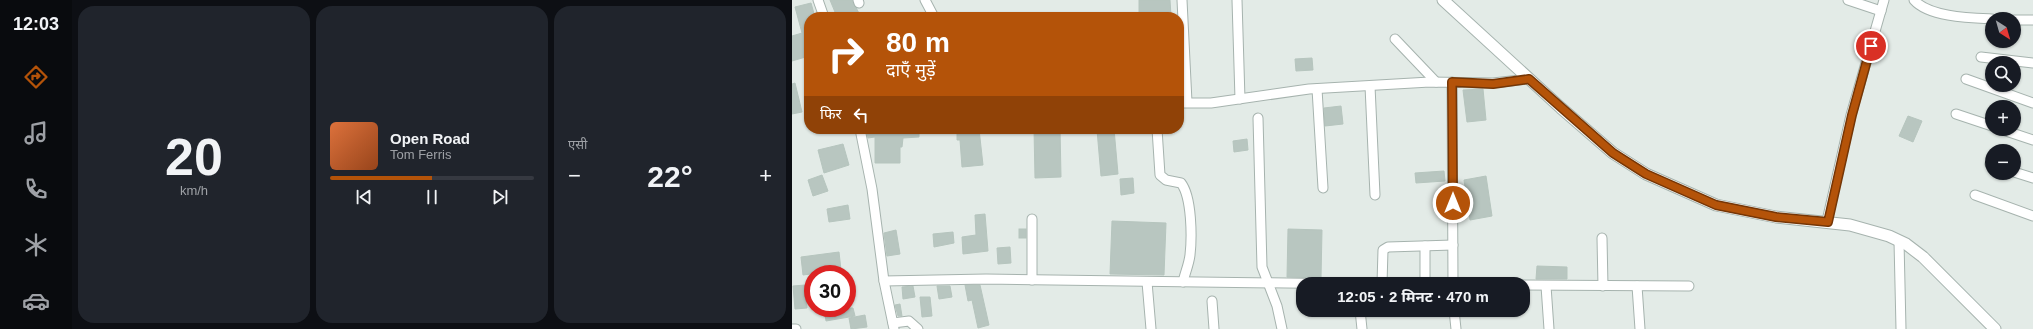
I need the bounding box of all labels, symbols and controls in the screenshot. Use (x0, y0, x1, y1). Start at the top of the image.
north arrow (1985, 12, 2021, 48)
map controls (1985, 12, 2021, 180)
text: 12:03 (13, 14, 59, 34)
text: 80 m (886, 27, 950, 58)
icon: right (820, 28, 872, 80)
pin (1854, 29, 1888, 63)
icon: arrive (1860, 35, 1882, 57)
button: search (1985, 56, 2021, 92)
text: दाएँ मुड़ें (886, 60, 936, 80)
icon: directions (22, 63, 50, 91)
button: + (1985, 100, 2021, 136)
icon: left (850, 104, 872, 126)
text: फिर (820, 105, 842, 122)
icon: music (22, 119, 50, 147)
text: 20 (165, 128, 223, 186)
text: Open Road (390, 130, 470, 147)
text: एसी (568, 137, 587, 152)
button: − (1985, 144, 2021, 180)
text: Tom Ferris (390, 147, 451, 162)
text: 22° (647, 160, 693, 193)
text: − (568, 163, 581, 188)
text: + (759, 163, 772, 188)
icon: phone (22, 175, 50, 203)
position arrow (1432, 182, 1474, 224)
text: km/h (180, 183, 208, 198)
icon: previous (353, 186, 375, 208)
icon: pause (421, 186, 443, 208)
icon: next (489, 186, 511, 208)
icon: climate (22, 231, 50, 259)
speed limit sign: 30 (804, 265, 856, 317)
icon: car (22, 287, 50, 315)
text: 12:05 · 2 मिनट · 470 m (1337, 288, 1489, 305)

